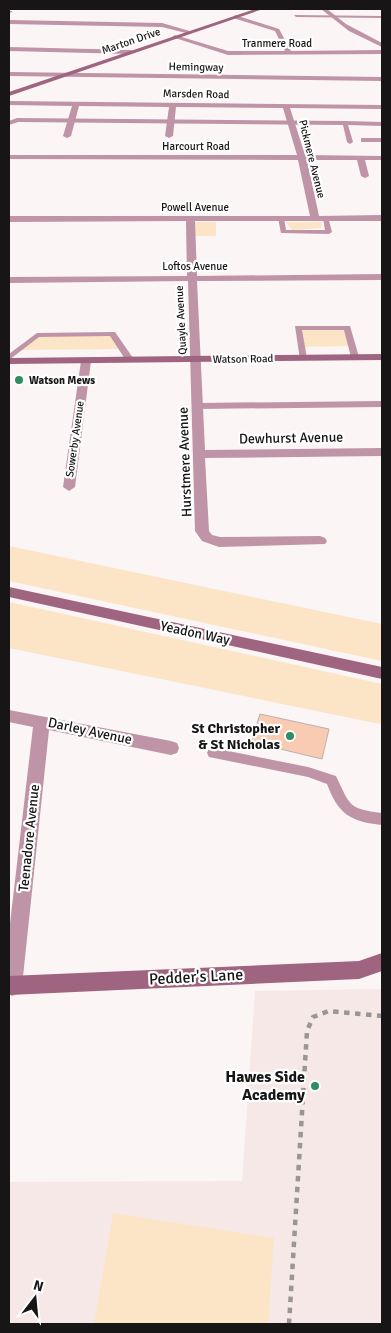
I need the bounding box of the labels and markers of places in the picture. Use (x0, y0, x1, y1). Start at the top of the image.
marker: Watson Mews (13, 374, 25, 386)
place label: Watson Mews (29, 374, 95, 387)
place label: St Christopher & St Nicholas (191, 720, 280, 753)
marker: St Christopher & St Nicholas (284, 730, 296, 742)
place label: Hawes Side Academy (225, 1067, 305, 1105)
marker: Hawes Side Academy (309, 1080, 321, 1092)

